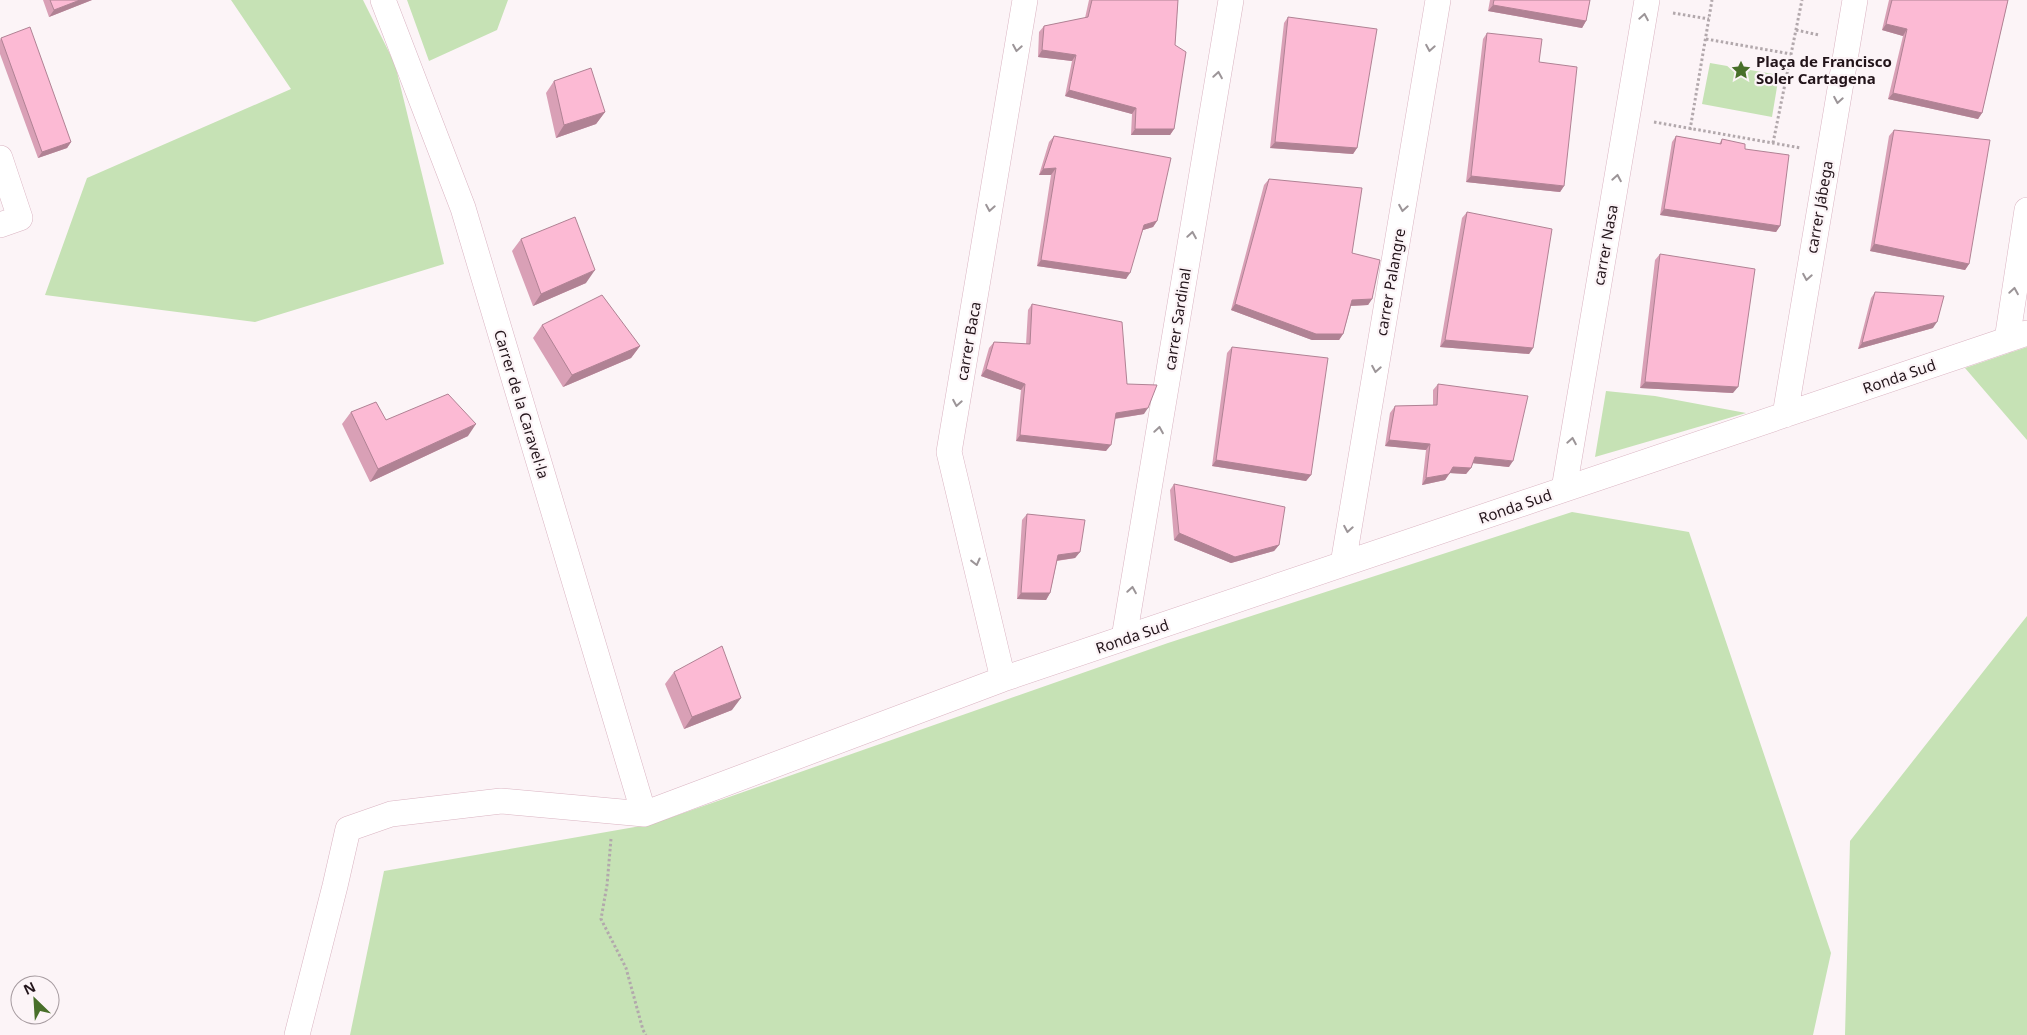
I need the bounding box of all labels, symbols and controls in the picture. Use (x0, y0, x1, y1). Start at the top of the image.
one-way arrow (1638, 13, 1648, 22)
one-way arrow (1012, 44, 1022, 52)
one-way arrow (1425, 44, 1435, 52)
place label: Plaça de Francisco Soler Cartagena (1756, 51, 1892, 88)
place icon: Plaça de Francisco Soler Cartagena (1730, 59, 1752, 81)
one-way arrow (1213, 71, 1223, 79)
one-way arrow (1833, 95, 1843, 104)
street label: carrer Jábega (1801, 159, 1837, 255)
one-way arrow (1611, 173, 1621, 182)
street label: carrer Nasa (1588, 203, 1622, 287)
one-way arrow (985, 204, 995, 213)
one-way arrow (1398, 204, 1408, 213)
street label: carrer Palangre (1371, 227, 1409, 337)
one-way arrow (1186, 231, 1196, 240)
street label: carrer Sardinal (1159, 266, 1195, 372)
one-way arrow (1803, 273, 1813, 282)
one-way arrow (2008, 287, 2018, 296)
street label: carrer Baca (951, 300, 985, 382)
street label: Carrer de la Caravel·la (490, 327, 554, 481)
street label: Ronda Sud (1860, 354, 1938, 398)
one-way arrow (1371, 364, 1381, 373)
one-way arrow (953, 399, 963, 408)
one-way arrow (1153, 426, 1164, 434)
one-way arrow (1567, 437, 1577, 446)
street label: Ronda Sud (1476, 484, 1554, 528)
one-way arrow (1344, 524, 1354, 533)
one-way arrow (970, 557, 980, 565)
one-way arrow (1127, 586, 1137, 595)
street label: Ronda Sud (1093, 614, 1171, 658)
north arrow (10, 975, 60, 1025)
text: N (20, 977, 38, 999)

